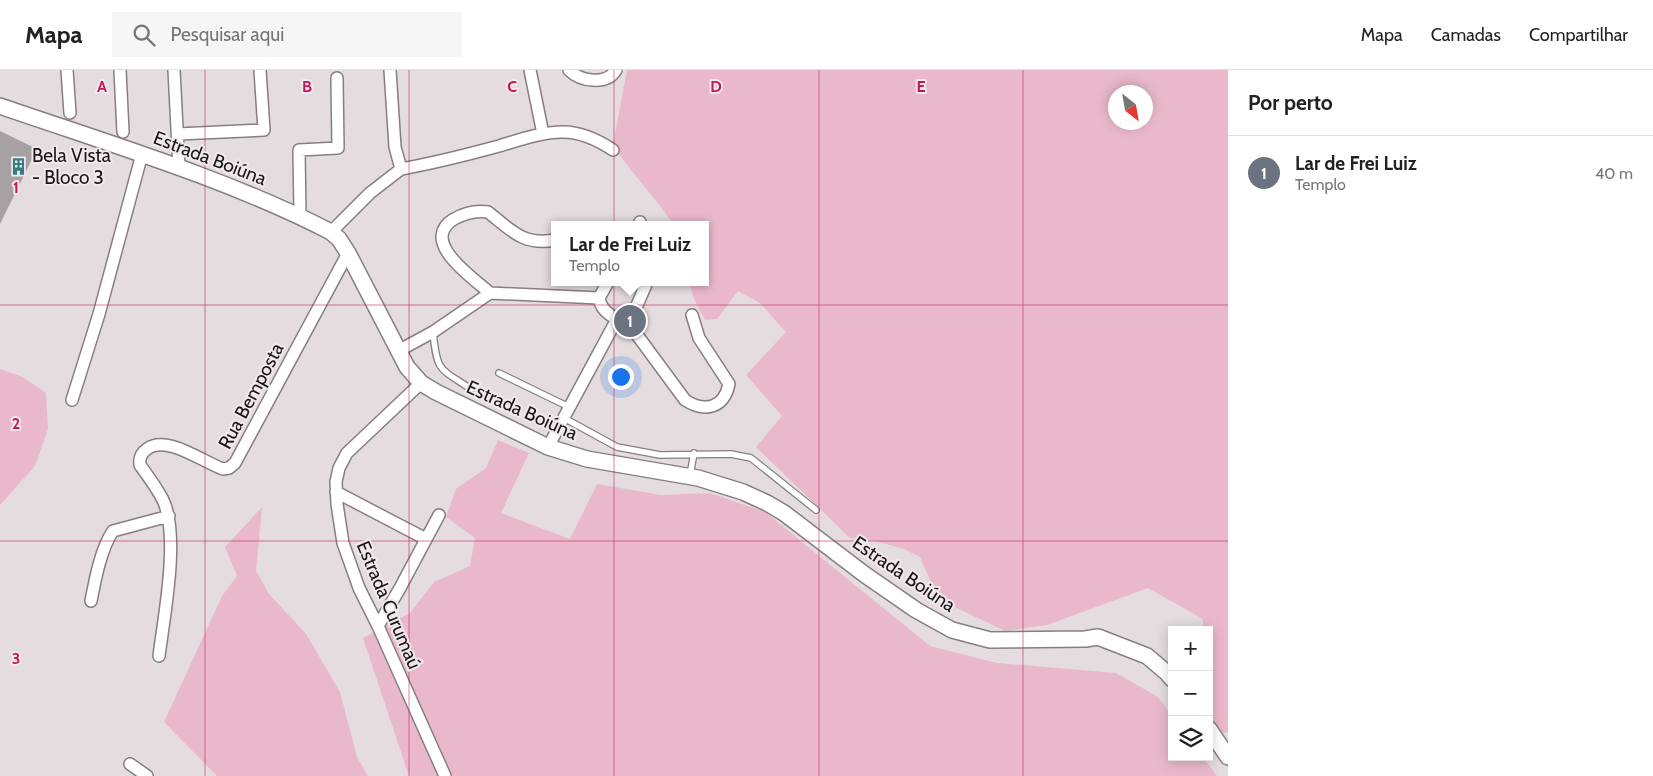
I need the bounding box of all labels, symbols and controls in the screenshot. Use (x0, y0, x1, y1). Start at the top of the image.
search box (112, 12, 462, 57)
text: Mapa (25, 20, 82, 49)
icon: search (130, 21, 158, 49)
text: Pesquisar aqui (170, 23, 284, 46)
text: Mapa (1361, 24, 1403, 46)
text: Camadas (1431, 24, 1501, 46)
text: Compartilhar (1529, 24, 1628, 46)
text: A (97, 77, 107, 96)
text: B (302, 77, 312, 96)
text: C (507, 77, 517, 96)
text: D (710, 77, 722, 96)
text: E (916, 77, 926, 96)
north arrow (1108, 85, 1153, 130)
text: Por perto (1248, 90, 1333, 115)
street label: Estrada Boiúna (150, 126, 270, 190)
place label: Bela Vista - Bloco 3 (32, 144, 111, 189)
text: Lar de Frei Luiz (1295, 152, 1417, 175)
building icon: Bela Vista - Bloco 3 (8, 156, 28, 176)
text: 1 (1261, 164, 1267, 183)
text: 40 m (1595, 164, 1633, 183)
text: Templo (1295, 175, 1346, 194)
text: 1 (13, 178, 19, 197)
popup (551, 221, 709, 286)
text: Lar de Frei Luiz (569, 233, 691, 256)
text: Templo (569, 256, 620, 275)
pin: 1 (614, 302, 646, 340)
street label: Rua Bemposta (213, 339, 289, 453)
your location (608, 364, 634, 390)
street label: Estrada Boiúna (463, 375, 581, 445)
text: 2 (12, 414, 20, 433)
street label: Estrada Boiúna (848, 531, 960, 617)
street label: Estrada Curumaú (352, 538, 426, 672)
map controls (1168, 626, 1213, 761)
button: + (1168, 626, 1213, 671)
text: 3 (12, 649, 20, 668)
button: − (1168, 671, 1213, 716)
button: layers (1168, 716, 1213, 761)

